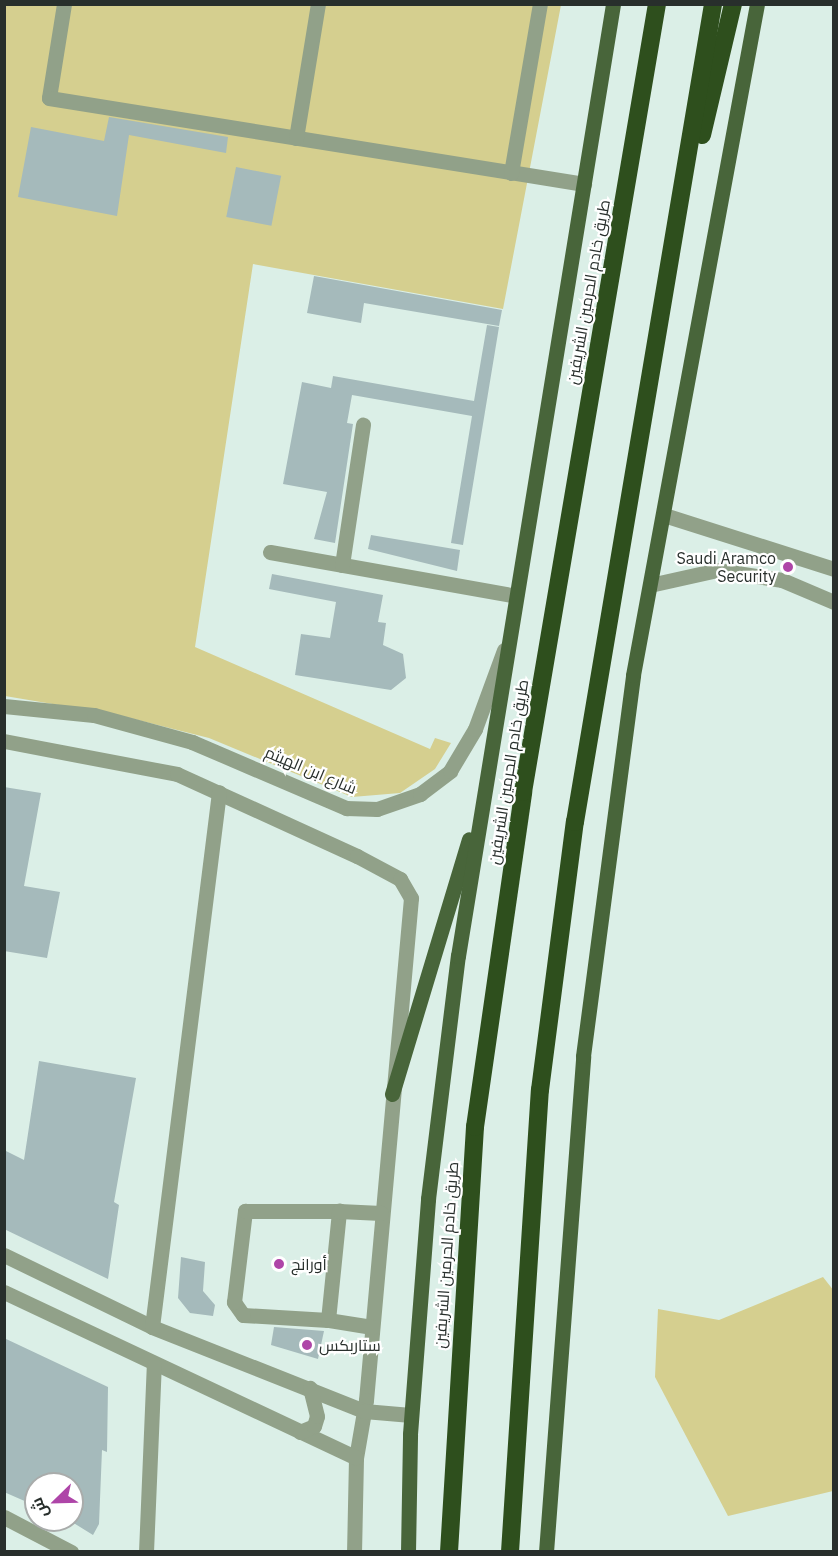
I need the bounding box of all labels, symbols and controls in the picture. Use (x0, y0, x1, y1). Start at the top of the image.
street label: طريق خادم الحرمين الشريفين (562, 198, 614, 386)
place label: Saudi Aramco Security (677, 548, 776, 586)
marker: Saudi Aramco Security (781, 560, 795, 574)
street label: طريق خادم الحرمين الشريفين (484, 678, 532, 866)
street label: شارع ابن الهيثم (262, 742, 360, 798)
street label: طريق خادم الحرمين الشريفين (430, 1161, 462, 1349)
place label: أورانج (291, 1254, 327, 1274)
marker: أورانج (272, 1257, 286, 1271)
place label: ستاربكس (319, 1335, 381, 1355)
marker: ستاربكس (300, 1338, 314, 1352)
north arrow (24, 1472, 84, 1532)
text: ش (26, 1495, 52, 1522)

